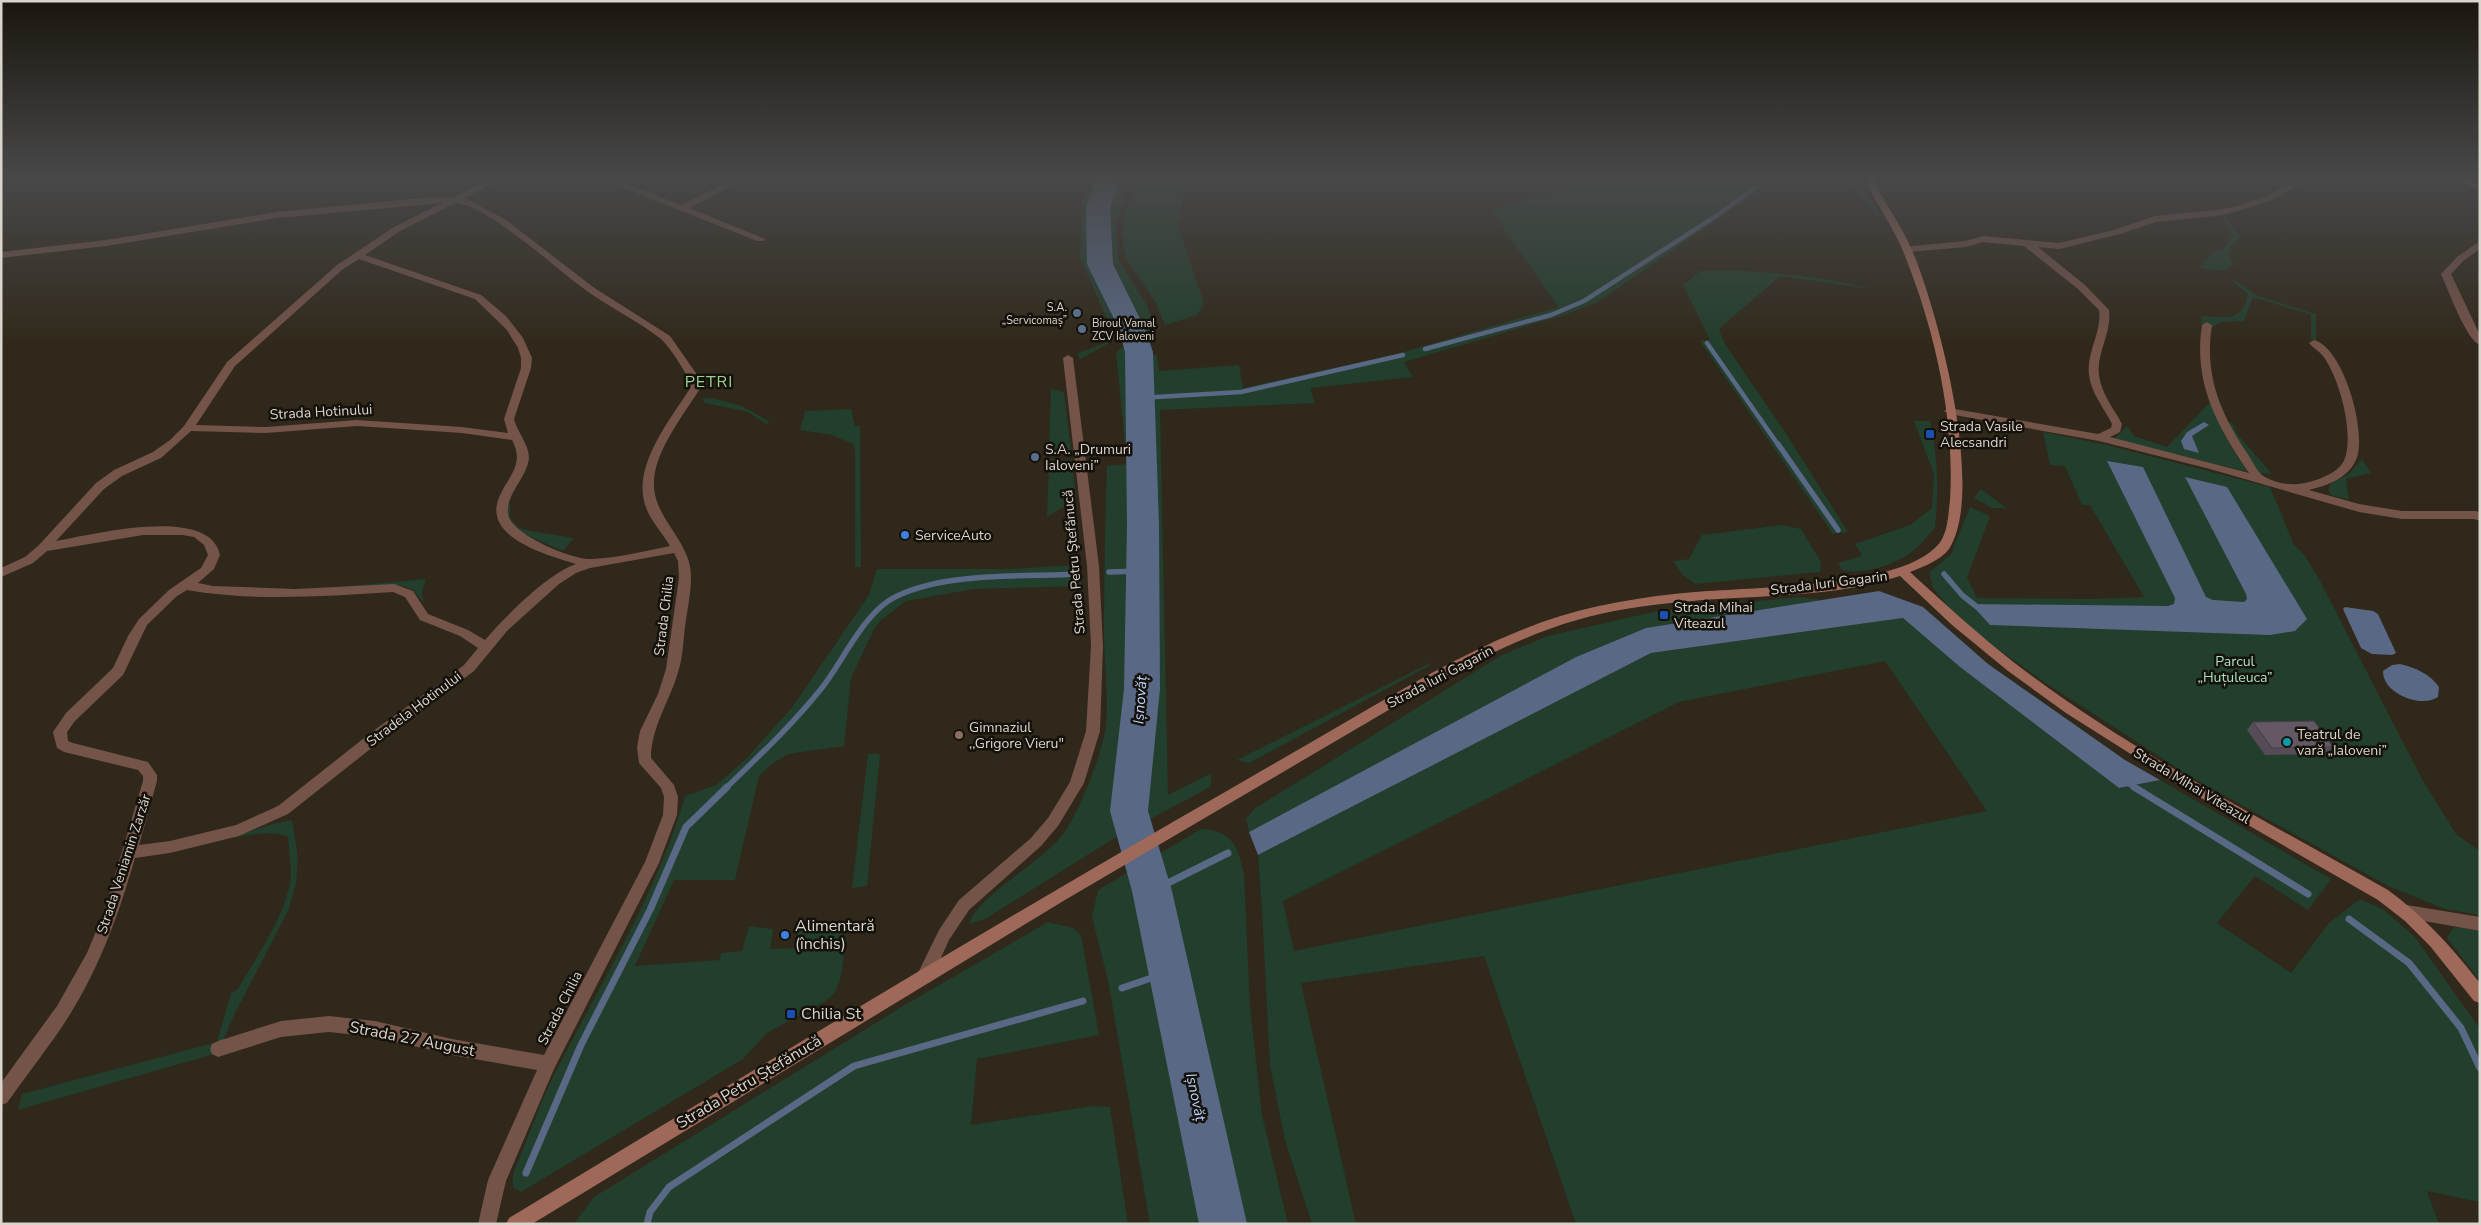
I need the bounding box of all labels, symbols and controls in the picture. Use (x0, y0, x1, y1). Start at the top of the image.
place label: S.A. „Servicomaș” (1002, 300, 1067, 328)
marker: S.A. „Servicomaș” (1071, 307, 1083, 319)
place label: Biroul Vamal ZCV Ialoveni (1092, 316, 1156, 344)
marker: Biroul Vamal ZCV Ialoveni (1076, 323, 1088, 335)
district label: PETRI (685, 371, 733, 393)
street label: Strada Hotinului (269, 400, 373, 424)
place label: Strada Vasile Alecsandri (1940, 417, 2023, 452)
marker: Strada Vasile Alecsandri (1924, 428, 1936, 440)
place label: S.A. „Drumuri Ialoveni” (1045, 440, 1131, 475)
marker: S.A. „Drumuri Ialoveni” (1029, 451, 1041, 463)
street label: Strada Petru Ştefănucă (1058, 489, 1090, 635)
place label: ServiceAuto (915, 526, 992, 545)
marker: ServiceAuto (899, 529, 911, 541)
street label: Strada Iuri Gagarin (1769, 566, 1889, 600)
street label: Strada Chilia (650, 575, 678, 657)
place label: Strada Mihai Viteazul (1673, 598, 1753, 633)
marker: Strada Mihai Viteazul (1658, 609, 1670, 621)
street label: Strada Iuri Gagarin (1384, 641, 1496, 713)
park label: Parcul „Huțuleuca” (2197, 652, 2273, 687)
street label: Stradela Hotinului (363, 667, 465, 751)
water label: Ișnovăț (1128, 674, 1152, 725)
place label: Gimnaziul ,,Grigore Vieru" (969, 718, 1064, 753)
place label: Teatrul de vară „Ialoveni” (2297, 725, 2387, 760)
marker: Gimnaziul ,,Grigore Vieru" (953, 729, 965, 741)
marker: Teatrul de vară „Ialoveni” (2281, 736, 2293, 748)
street label: Strada Mihai Viteazul (2130, 743, 2255, 829)
street label: Strada Veniamin Zarzăr (92, 792, 156, 936)
place label: Alimentară (închis) (795, 915, 875, 955)
marker: Alimentară (închis) (779, 929, 791, 941)
street label: Strada Chilia (533, 968, 587, 1048)
place label: Chilia St (801, 1003, 861, 1025)
marker: Chilia St (785, 1008, 797, 1020)
street label: Strada 27 August (348, 1016, 477, 1062)
street label: Strada Petru Ștefănucă (672, 1030, 826, 1134)
water label: Ișnovăț (1181, 1071, 1211, 1124)

